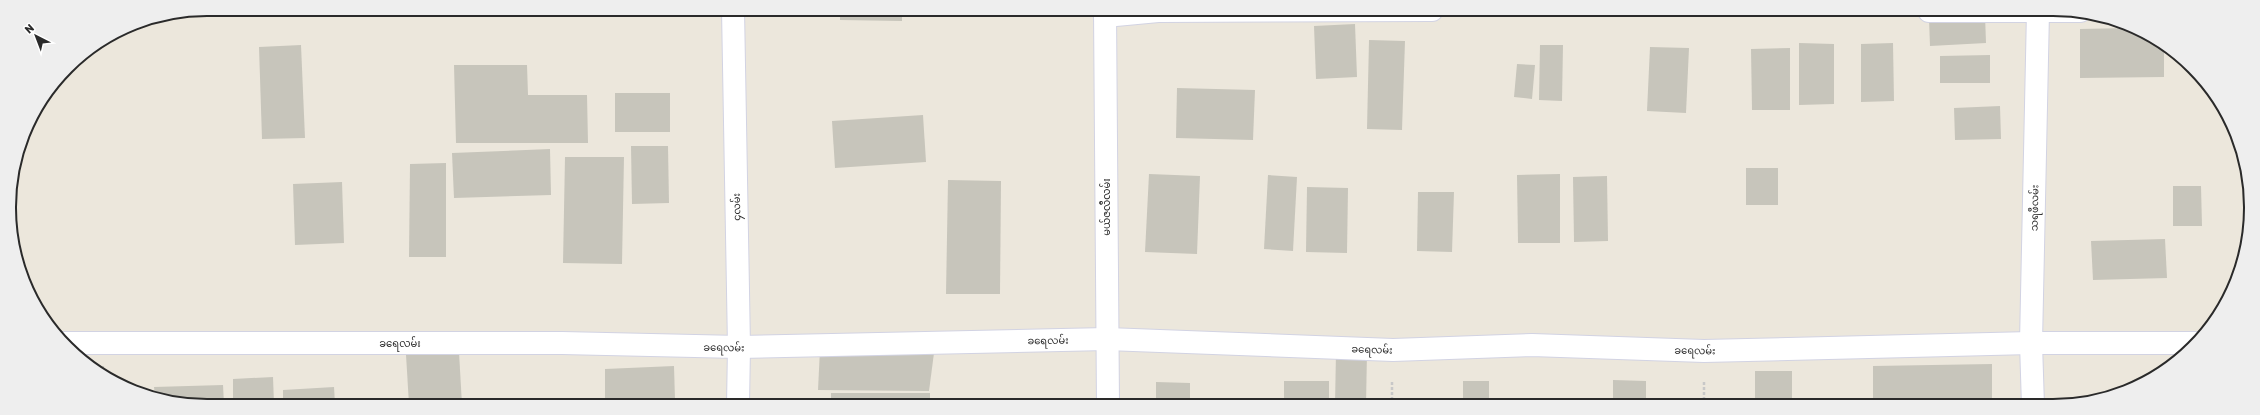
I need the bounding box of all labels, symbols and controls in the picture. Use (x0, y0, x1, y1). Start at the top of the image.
north arrow (16, 16, 56, 56)
text: N (22, 21, 37, 36)
street label: မယ်ဇလီလမ်း (1099, 178, 1113, 236)
street label: သရဖီလမ်း (2027, 185, 2043, 231)
street label: ၄လမ်း (729, 193, 745, 221)
street label: ခရေလမ်း (1027, 333, 1069, 349)
street label: ခရေလမ်း (379, 336, 421, 352)
street label: ခရေလမ်း (703, 340, 745, 356)
street label: ခရေလမ်း (1351, 341, 1393, 359)
street label: ခရေလမ်း (1674, 343, 1716, 359)

